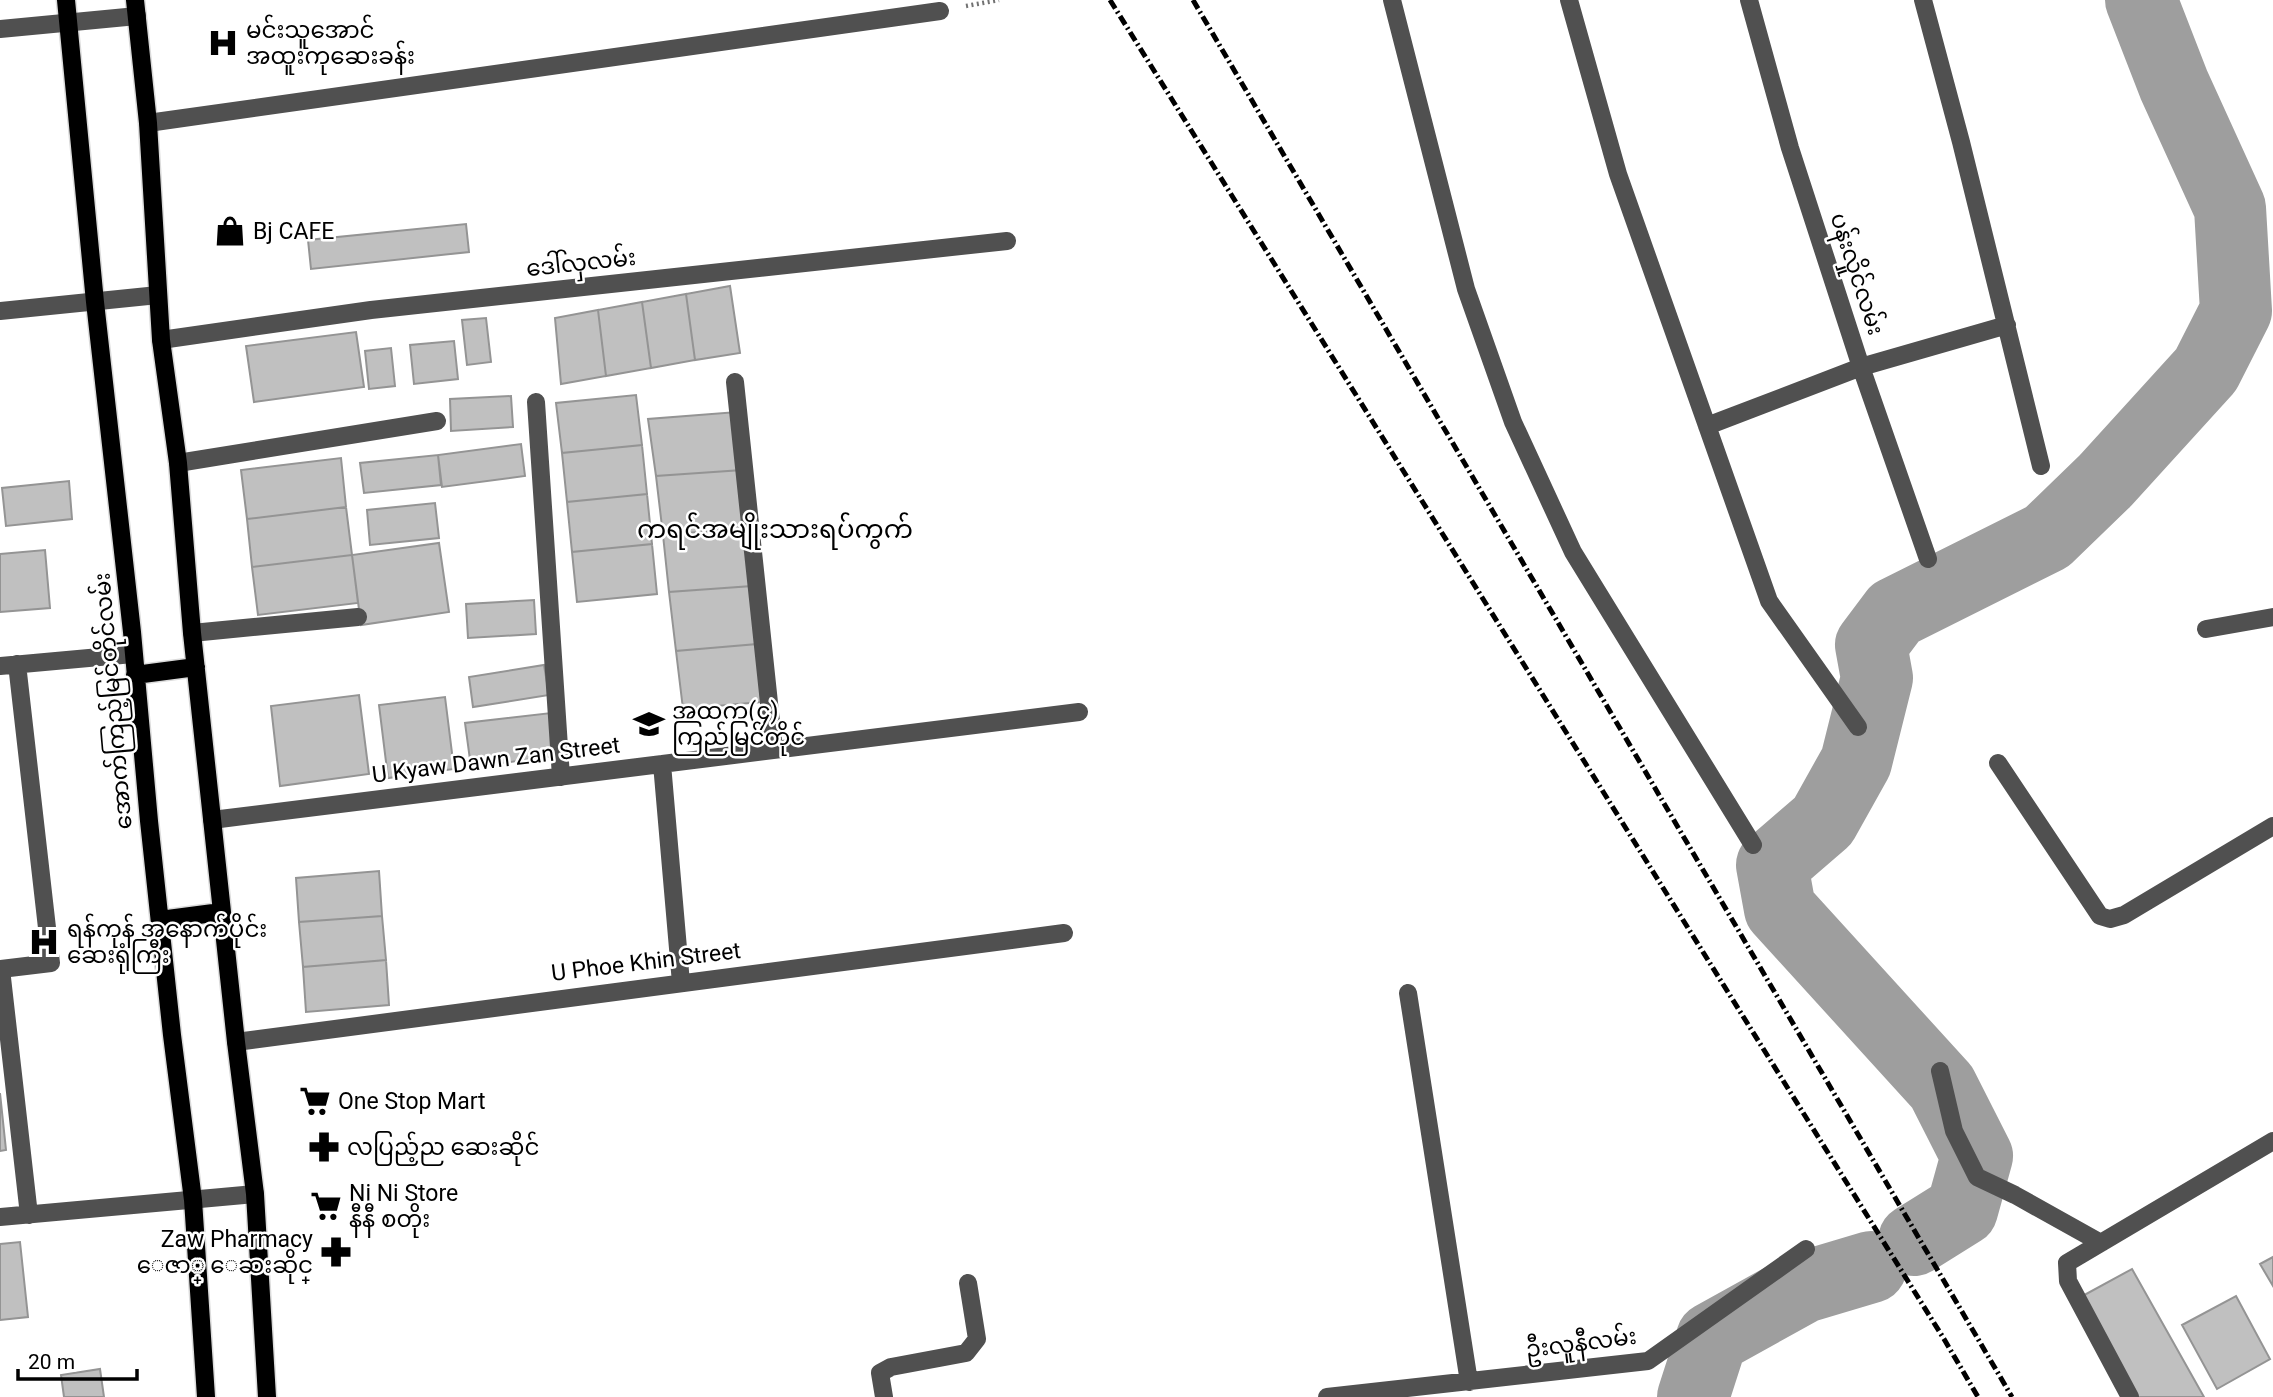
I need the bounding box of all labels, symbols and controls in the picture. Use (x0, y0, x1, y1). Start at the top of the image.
place label: မင်းသူအောင် အထူးကုဆေးခန်း (246, 14, 415, 75)
hospital icon: မင်းသူအောင် အထူးကုဆေးခန်း (206, 26, 240, 60)
street label: ပန်းလှိုင်လမ်း (1820, 209, 1892, 340)
shop icon: Bj CAFE (213, 214, 247, 248)
place label: Bj CAFE (253, 218, 334, 245)
street label: ဒေါ်လှလမ်း (524, 241, 638, 287)
district label: ကရင်အမျိုးသားရပ်ကွက် (637, 512, 913, 550)
street label: အောက်ကြည့်မြင်တိုင်လမ်း (85, 571, 143, 831)
place label: အထက(၄) ကြည်မြင်တိုင် (672, 698, 805, 756)
school or university icon: အထက(၄) ကြည်မြင်တိုင် (632, 707, 666, 741)
street label: U Kyaw Dawn Zan Street (371, 731, 621, 789)
place label: ရန်ကုန် အနောက်ပိုင်း ဆေးရုံကြီး (67, 913, 267, 974)
hospital icon: ရန်ကုန် အနောက်ပိုင်း ဆေးရုံကြီး (27, 925, 61, 959)
street label: U Phoe Khin Street (550, 937, 742, 987)
supermarket icon: One Stop Mart (298, 1084, 332, 1118)
place label: One Stop Mart (338, 1088, 486, 1115)
pharmacy icon: လပြည့်ည ဆေးဆိုင် (307, 1130, 341, 1164)
place label: လပြည့်ည ဆေးဆိုင် (347, 1131, 539, 1166)
place label: Ni Ni Store နီနီ စတိုး (349, 1180, 458, 1238)
supermarket icon: Ni Ni Store နီနီ စတိုး (309, 1189, 343, 1223)
place label: Zaw Pharmacy ေဇာ္ ေဆးဆိုင္ (137, 1226, 313, 1284)
pharmacy icon: Zaw Pharmacy ေဇာ္ ေဆးဆိုင္ (319, 1235, 353, 1269)
street label: ဦးလူနီလမ်း (1524, 1320, 1639, 1368)
scale bar (18, 1338, 136, 1382)
text: 20 m (28, 1350, 75, 1374)

